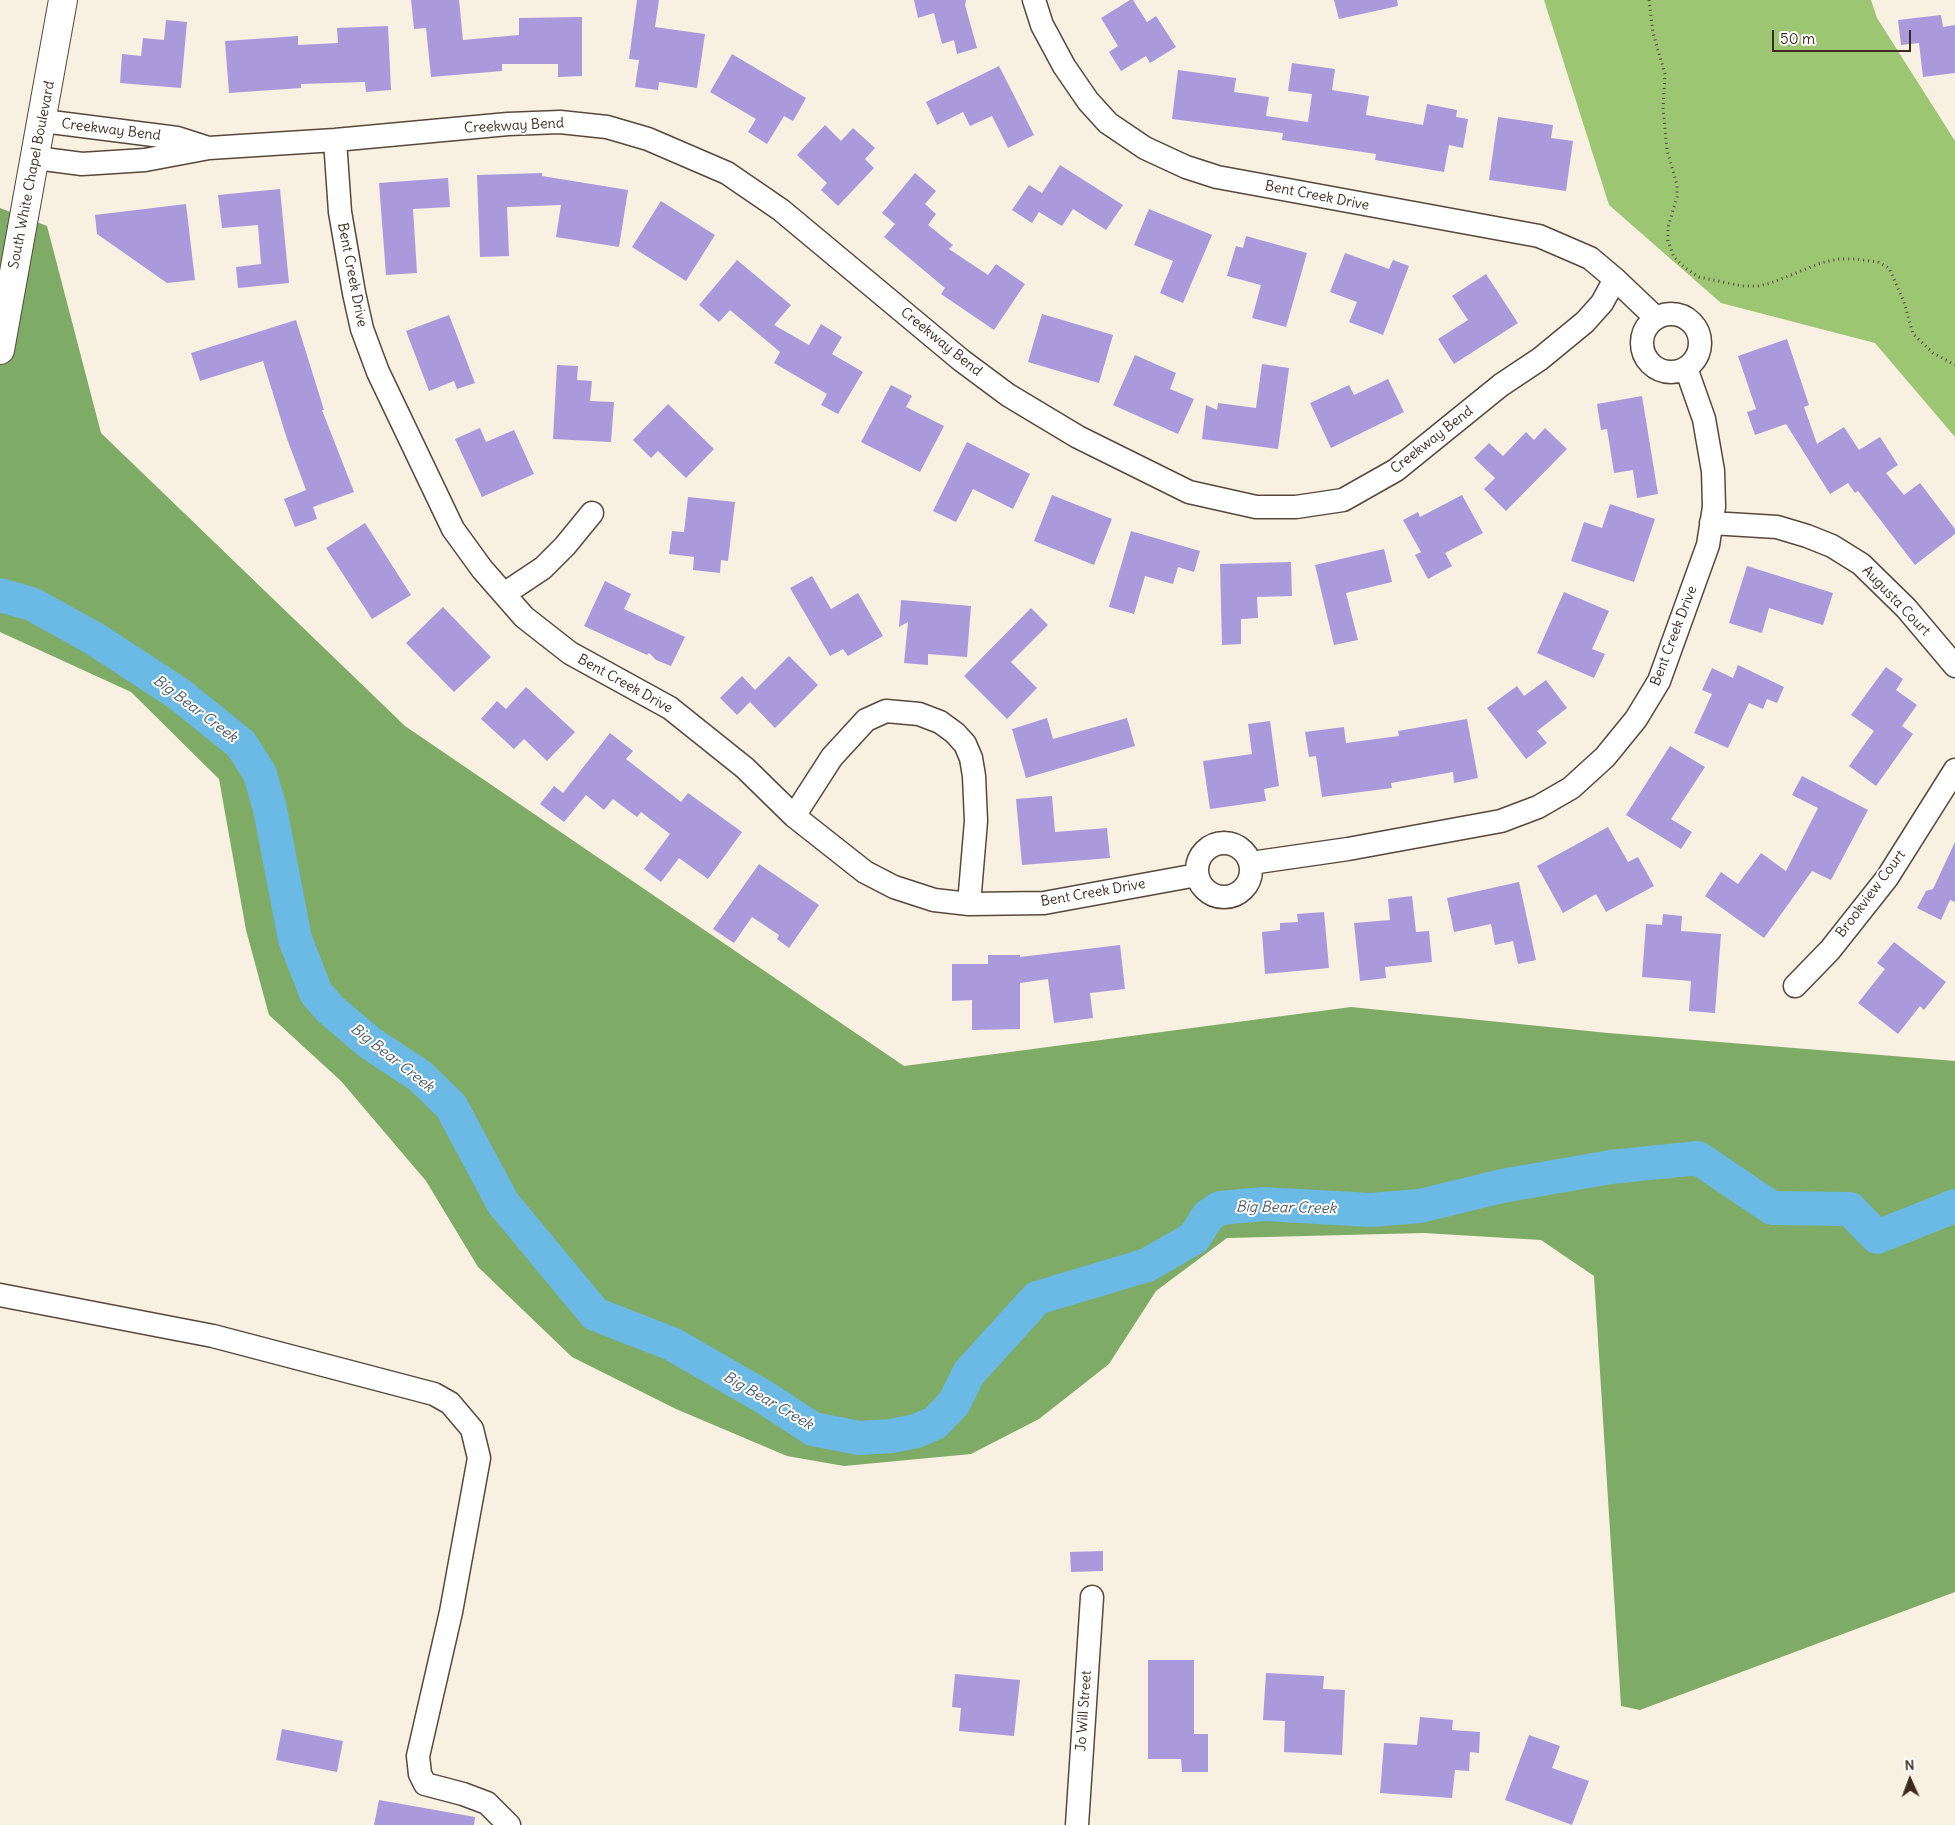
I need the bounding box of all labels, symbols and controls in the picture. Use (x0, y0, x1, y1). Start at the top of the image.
scale bar (1775, 20, 1914, 52)
text: 50 m (1780, 29, 1815, 48)
street label: South White Chapel Boulevard (6, 80, 58, 270)
street label: Creekway Bend (464, 115, 564, 137)
street label: Creekway Bend (60, 116, 162, 144)
street label: Bent Creek Drive (1263, 178, 1371, 214)
street label: Bent Creek Drive (334, 221, 370, 329)
street label: Creekway Bend (897, 304, 985, 380)
street label: Creekway Bend (1387, 403, 1477, 477)
street label: Augusta Court (1858, 562, 1934, 640)
street label: Bent Creek Drive (1647, 584, 1701, 688)
street label: Bent Creek Drive (575, 651, 675, 717)
water label: Big Bear Creek (149, 672, 241, 746)
street label: Brookview Court (1833, 847, 1909, 941)
street label: Bent Creek Drive (1039, 876, 1147, 910)
water label: Big Bear Creek (347, 1020, 437, 1096)
water label: Big Bear Creek (1236, 1198, 1336, 1218)
water label: Big Bear Creek (720, 1368, 816, 1434)
street label: Jo Will Street (1073, 1670, 1095, 1752)
north arrow (1885, 1755, 1935, 1805)
text: N (1904, 1756, 1915, 1774)

